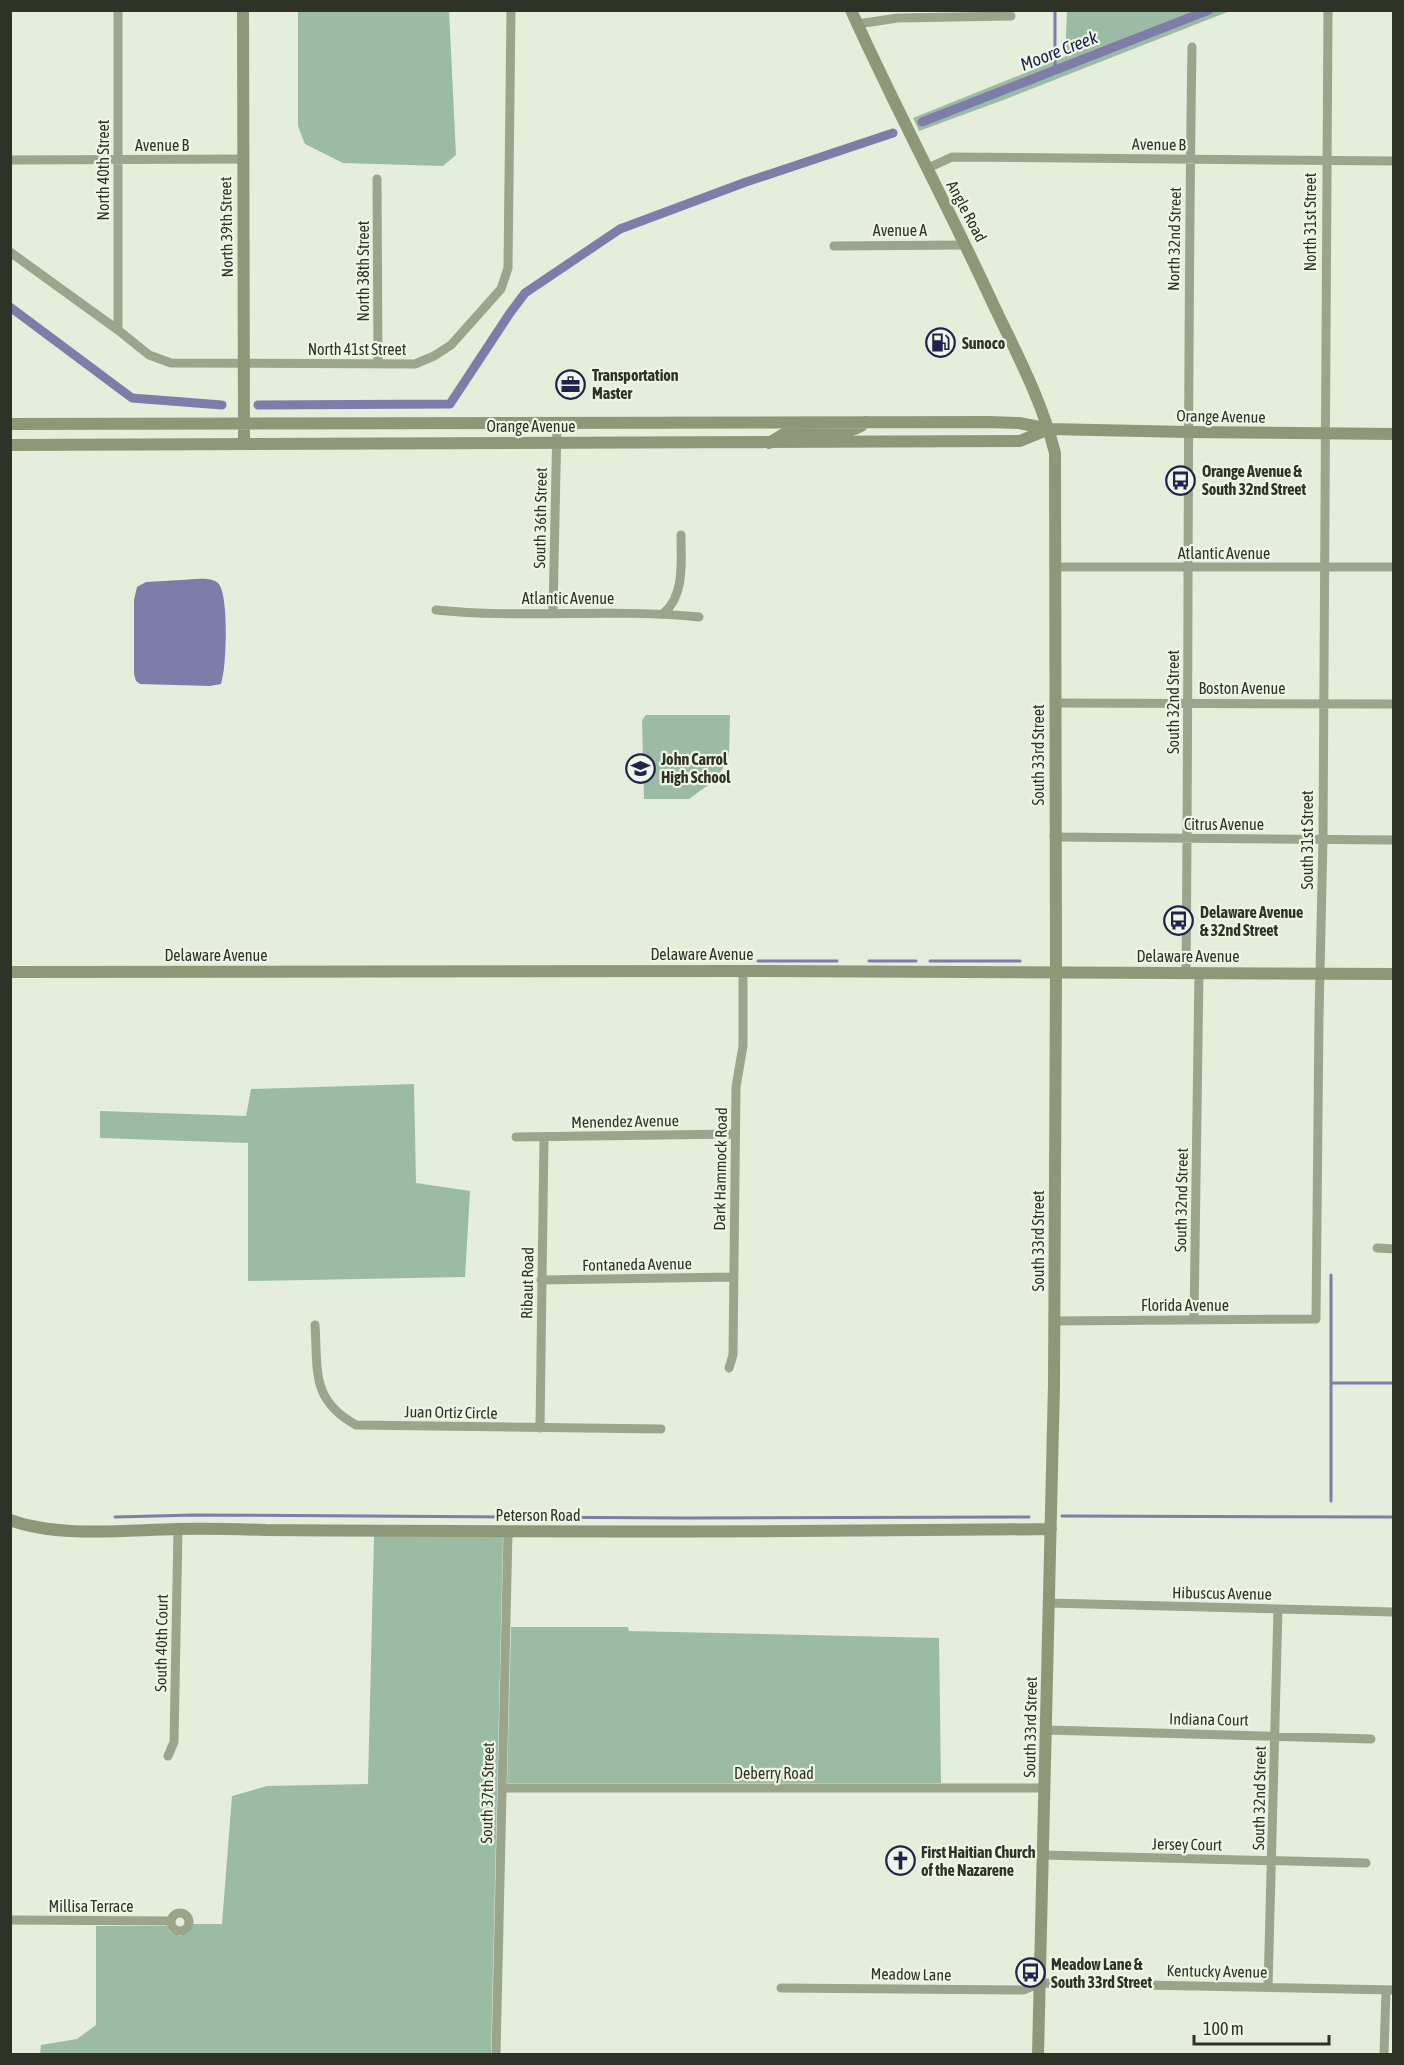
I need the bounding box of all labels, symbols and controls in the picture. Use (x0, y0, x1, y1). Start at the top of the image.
water label: Moore Creek (1017, 26, 1101, 75)
street label: North 40th Street (94, 119, 112, 220)
street label: Avenue B (1132, 135, 1187, 153)
street label: Avenue B (135, 136, 189, 154)
street label: North 31st Street (1301, 172, 1319, 271)
street label: North 39th Street (216, 176, 236, 278)
street label: Angle Road (943, 177, 991, 245)
street label: North 32nd Street (1164, 187, 1184, 291)
street label: North 38th Street (354, 220, 372, 321)
street label: Avenue A (873, 221, 927, 239)
fuel station icon: Sunoco (925, 327, 957, 359)
place label: Sunoco (962, 334, 1006, 352)
street label: North 41st Street (308, 340, 407, 358)
place label: Transportation Master (592, 366, 679, 402)
office icon: Transportation Master (555, 368, 587, 400)
street label: Orange Avenue (1176, 406, 1266, 427)
street label: Orange Avenue (486, 417, 576, 436)
place label: Orange Avenue & South 32nd Street (1202, 462, 1307, 498)
bus stop icon: Orange Avenue & South 32nd Street (1165, 464, 1197, 496)
street label: South 36th Street (530, 467, 550, 569)
street label: Atlantic Avenue (1178, 544, 1270, 562)
street label: Atlantic Avenue (522, 589, 614, 607)
street label: South 32nd Street (1164, 650, 1182, 754)
street label: Boston Avenue (1199, 679, 1285, 697)
street label: South 33rd Street (1029, 704, 1047, 806)
place label: John Carrol High School (660, 750, 731, 786)
school or university icon: John Carrol High School (624, 752, 656, 784)
street label: South 31st Street (1298, 790, 1316, 890)
street label: Citrus Avenue (1184, 815, 1264, 833)
place label: Delaware Avenue & 32nd Street (1200, 903, 1303, 939)
bus stop icon: Delaware Avenue & 32nd Street (1163, 905, 1195, 937)
street label: Delaware Avenue (650, 945, 754, 963)
street label: Delaware Avenue (164, 946, 268, 964)
street label: Delaware Avenue (1136, 947, 1240, 965)
street label: Dark Hammock Road (710, 1107, 730, 1231)
street label: Menendez Avenue (571, 1111, 679, 1131)
street label: South 32nd Street (1171, 1147, 1191, 1252)
street label: South 33rd Street (1029, 1190, 1047, 1292)
street label: Ribaut Road (517, 1247, 537, 1319)
street label: Fontaneda Avenue (582, 1254, 692, 1274)
street label: Florida Avenue (1141, 1296, 1229, 1314)
street label: Juan Ortiz Circle (404, 1402, 498, 1422)
street label: Peterson Road (495, 1506, 581, 1524)
street label: Hibuscus Avenue (1172, 1583, 1272, 1603)
street label: South 40th Court (151, 1594, 171, 1692)
street label: South 33rd Street (1020, 1676, 1040, 1778)
street label: Indiana Court (1169, 1709, 1249, 1729)
street label: South 37th Street (477, 1742, 497, 1844)
street label: South 32nd Street (1249, 1745, 1269, 1850)
street label: Deberry Road (734, 1764, 814, 1783)
street label: Jersey Court (1152, 1834, 1223, 1855)
place label: First Haitian Church of the Nazarene (921, 1843, 1036, 1879)
church icon: First Haitian Church of the Nazarene (884, 1845, 916, 1877)
street label: Millisa Terrace (49, 1897, 133, 1915)
place label: Meadow Lane & South 33rd Street (1051, 1955, 1153, 1991)
bus stop icon: Meadow Lane & South 33rd Street (1014, 1957, 1046, 1989)
street label: Kentucky Avenue (1166, 1961, 1268, 1982)
street label: Meadow Lane (870, 1964, 952, 1984)
scale bar (1194, 2008, 1329, 2046)
text: 100 m (1203, 2018, 1244, 2039)

